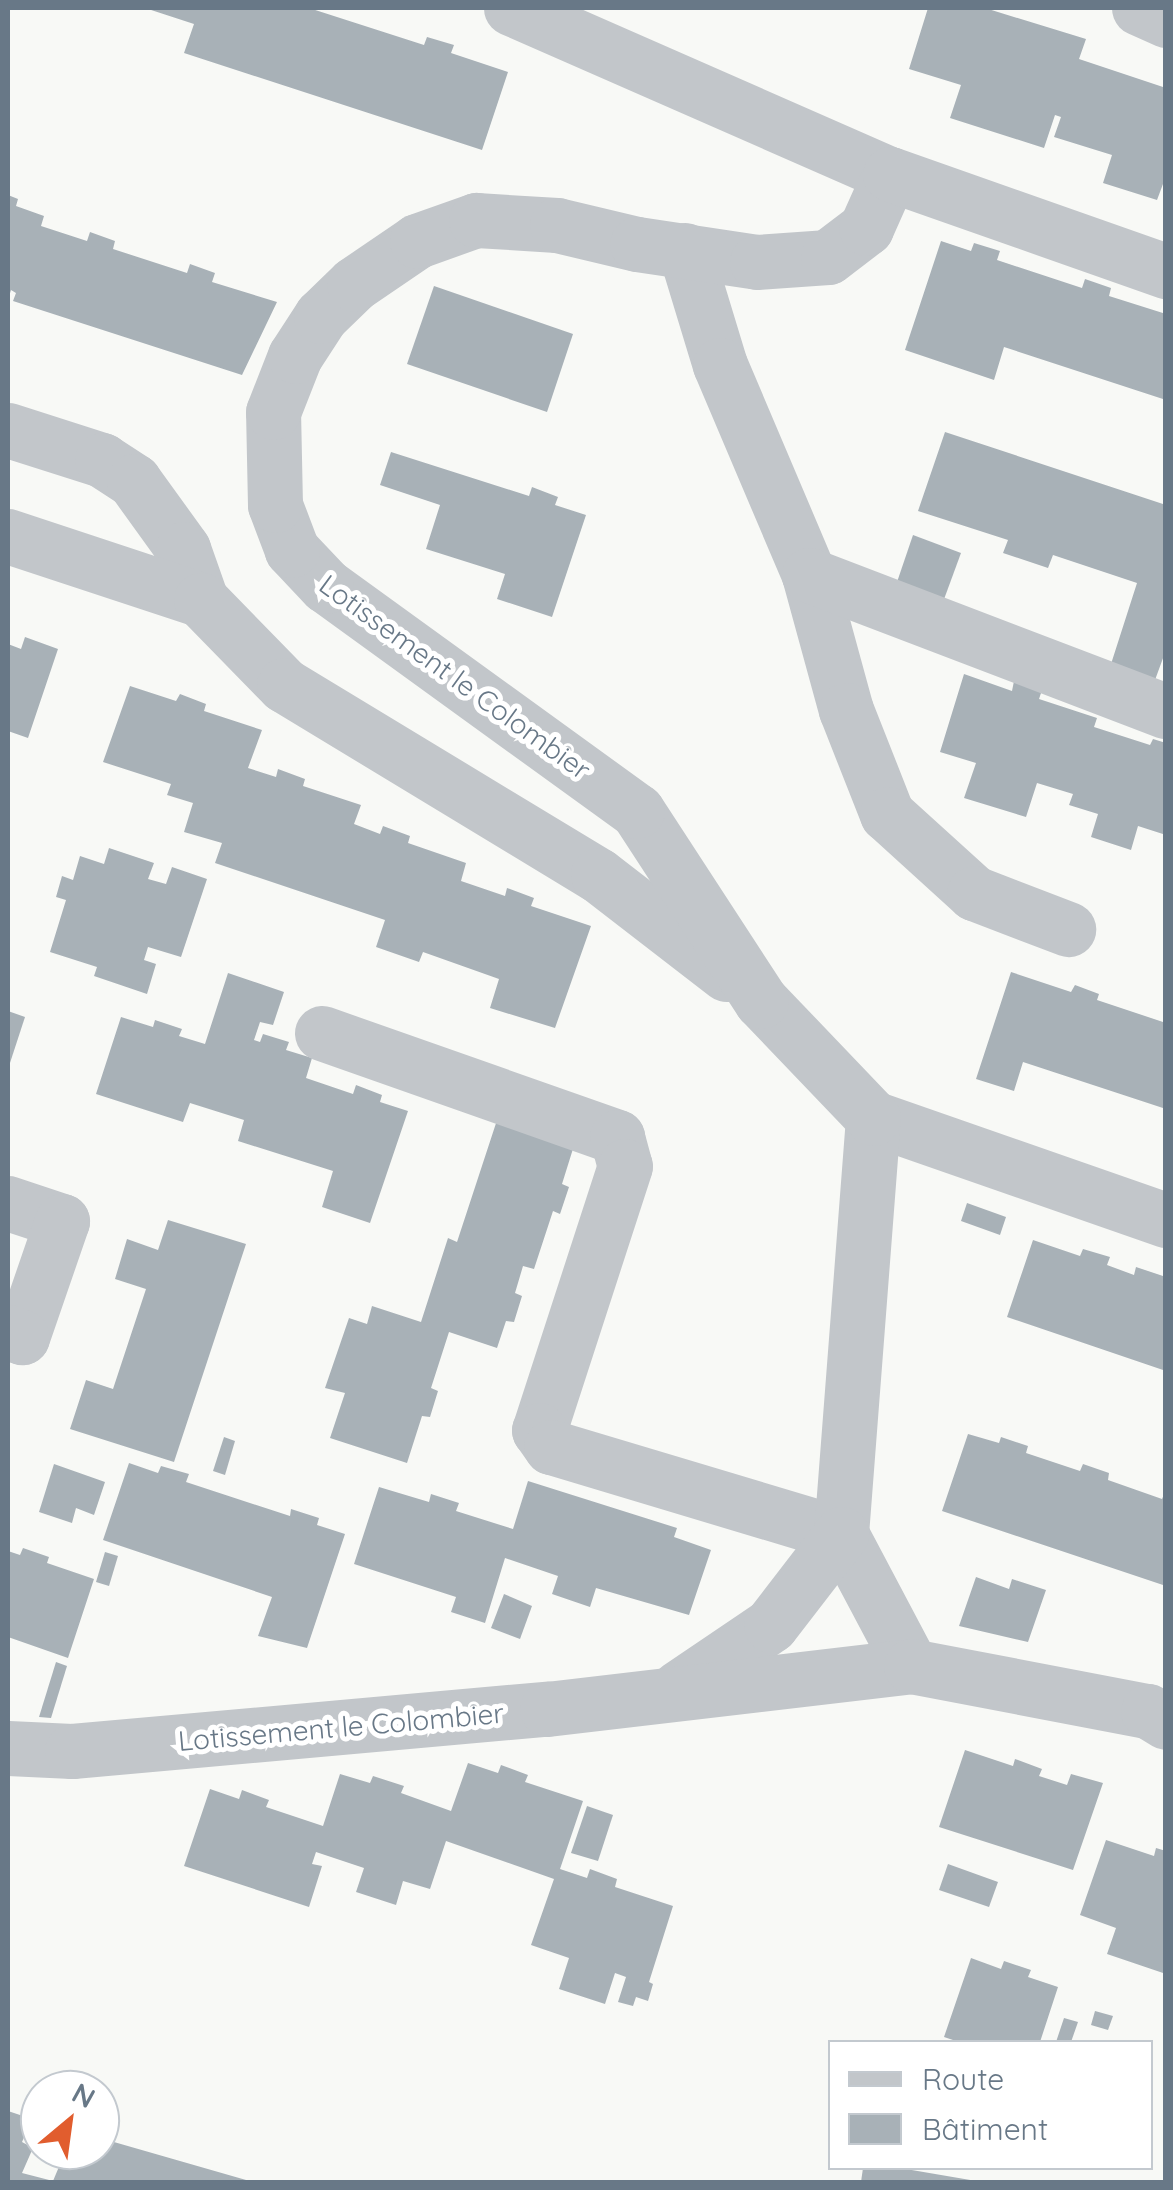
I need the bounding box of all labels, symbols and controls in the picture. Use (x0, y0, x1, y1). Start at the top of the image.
street label: Lotissement le Colombier (313, 567, 597, 787)
street label: Lotissement le Colombier (177, 1696, 505, 1758)
legend (828, 2040, 1153, 2170)
text: Route (922, 2060, 1004, 2098)
north arrow (20, 2070, 120, 2170)
text: N (66, 2075, 101, 2115)
text: Bâtiment (922, 2110, 1048, 2148)

